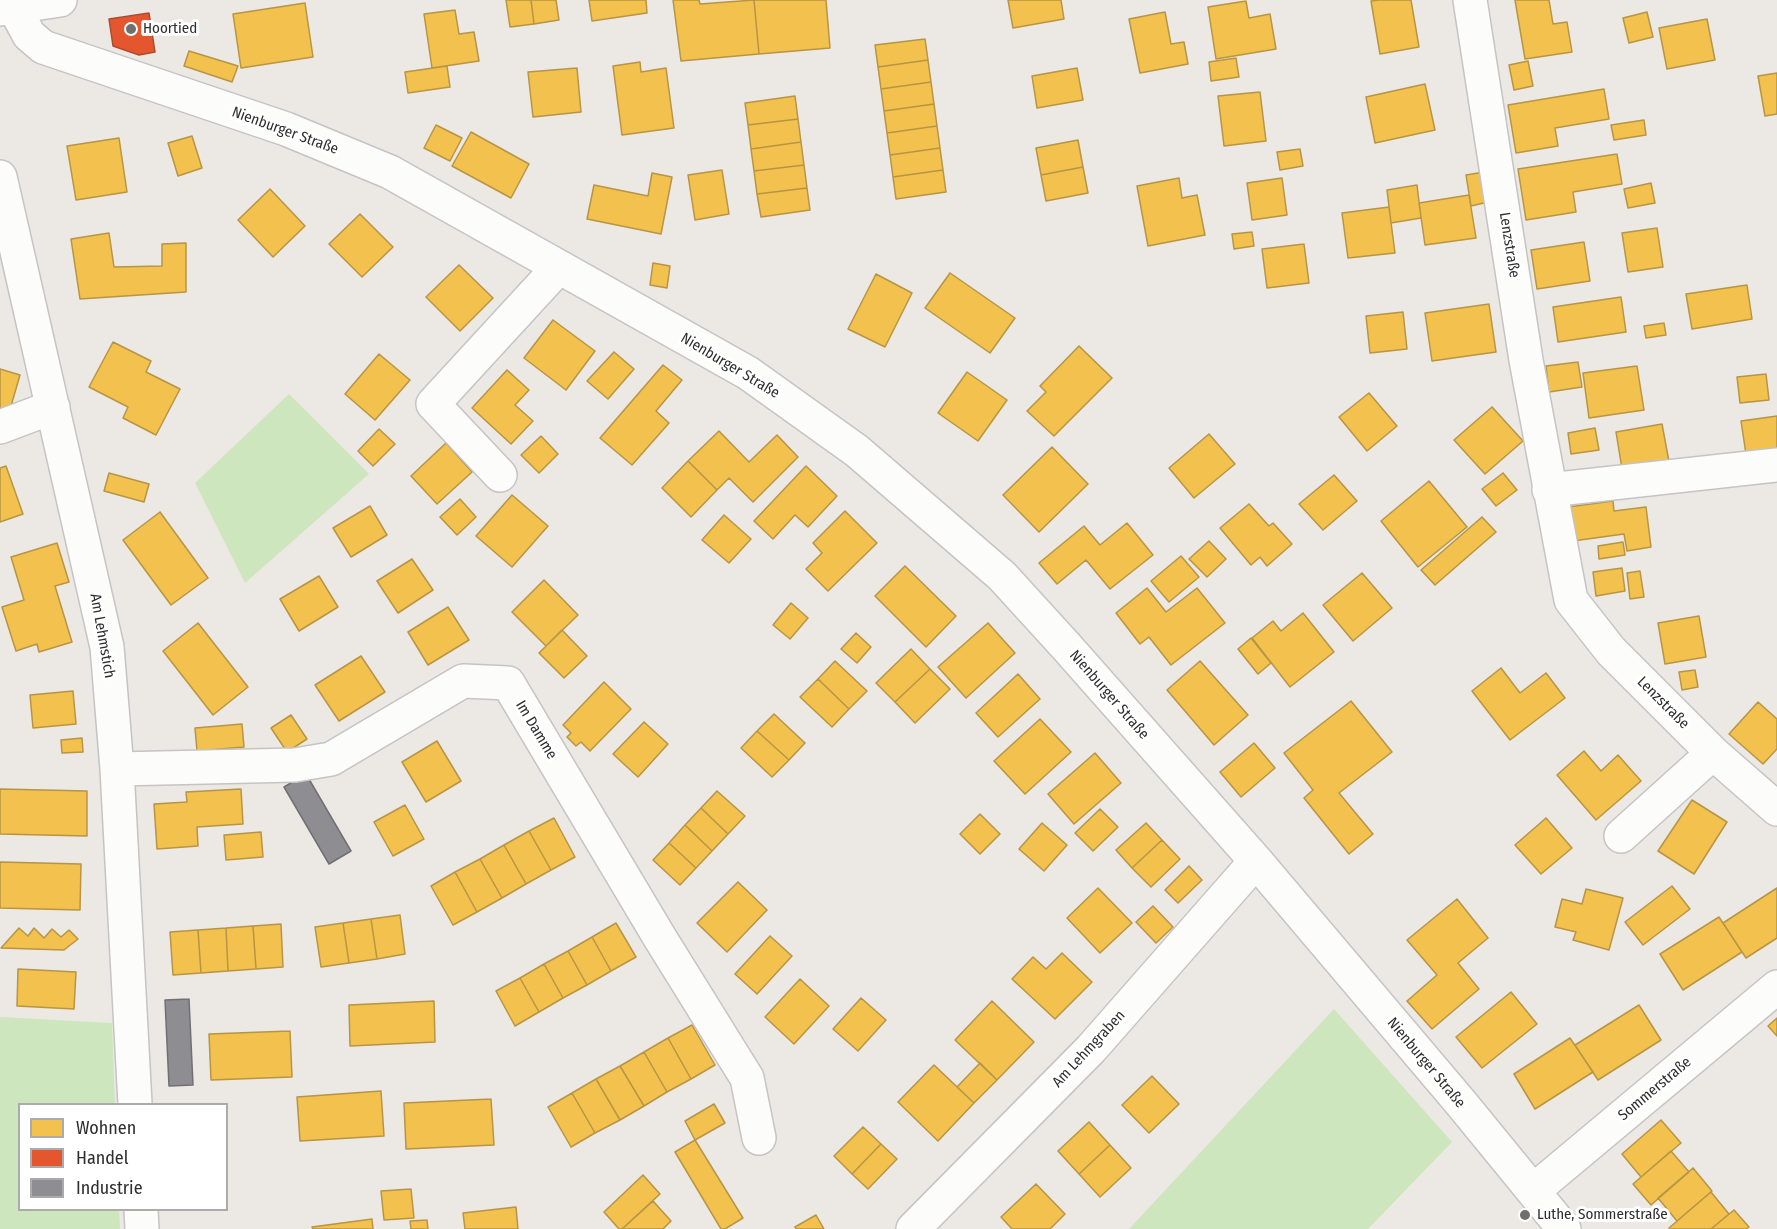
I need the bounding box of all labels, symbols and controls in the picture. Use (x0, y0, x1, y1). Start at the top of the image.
place label: Hoortied (143, 20, 197, 38)
marker: Hoortied (124, 22, 138, 36)
street label: Nienburger Straße (229, 103, 341, 159)
street label: Lenzstraße (1495, 211, 1523, 279)
street label: Nienburger Straße (677, 329, 783, 403)
street label: Am Lehmstich (86, 592, 118, 680)
street label: Nienburger Straße (1065, 647, 1153, 743)
street label: Lenzstraße (1633, 673, 1693, 733)
street label: Im Damme (511, 697, 561, 763)
street label: Am Lehmgraben (1049, 1007, 1129, 1091)
street label: Nienburger Straße (1383, 1014, 1469, 1112)
street label: Sommerstraße (1615, 1053, 1695, 1125)
legend (18, 1103, 228, 1211)
text: Wohnen (76, 1117, 136, 1139)
text: Handel (76, 1147, 129, 1169)
text: Industrie (76, 1177, 143, 1199)
place label: Luthe, Sommerstraße (1537, 1206, 1668, 1224)
marker: Luthe, Sommerstraße (1518, 1208, 1532, 1222)

